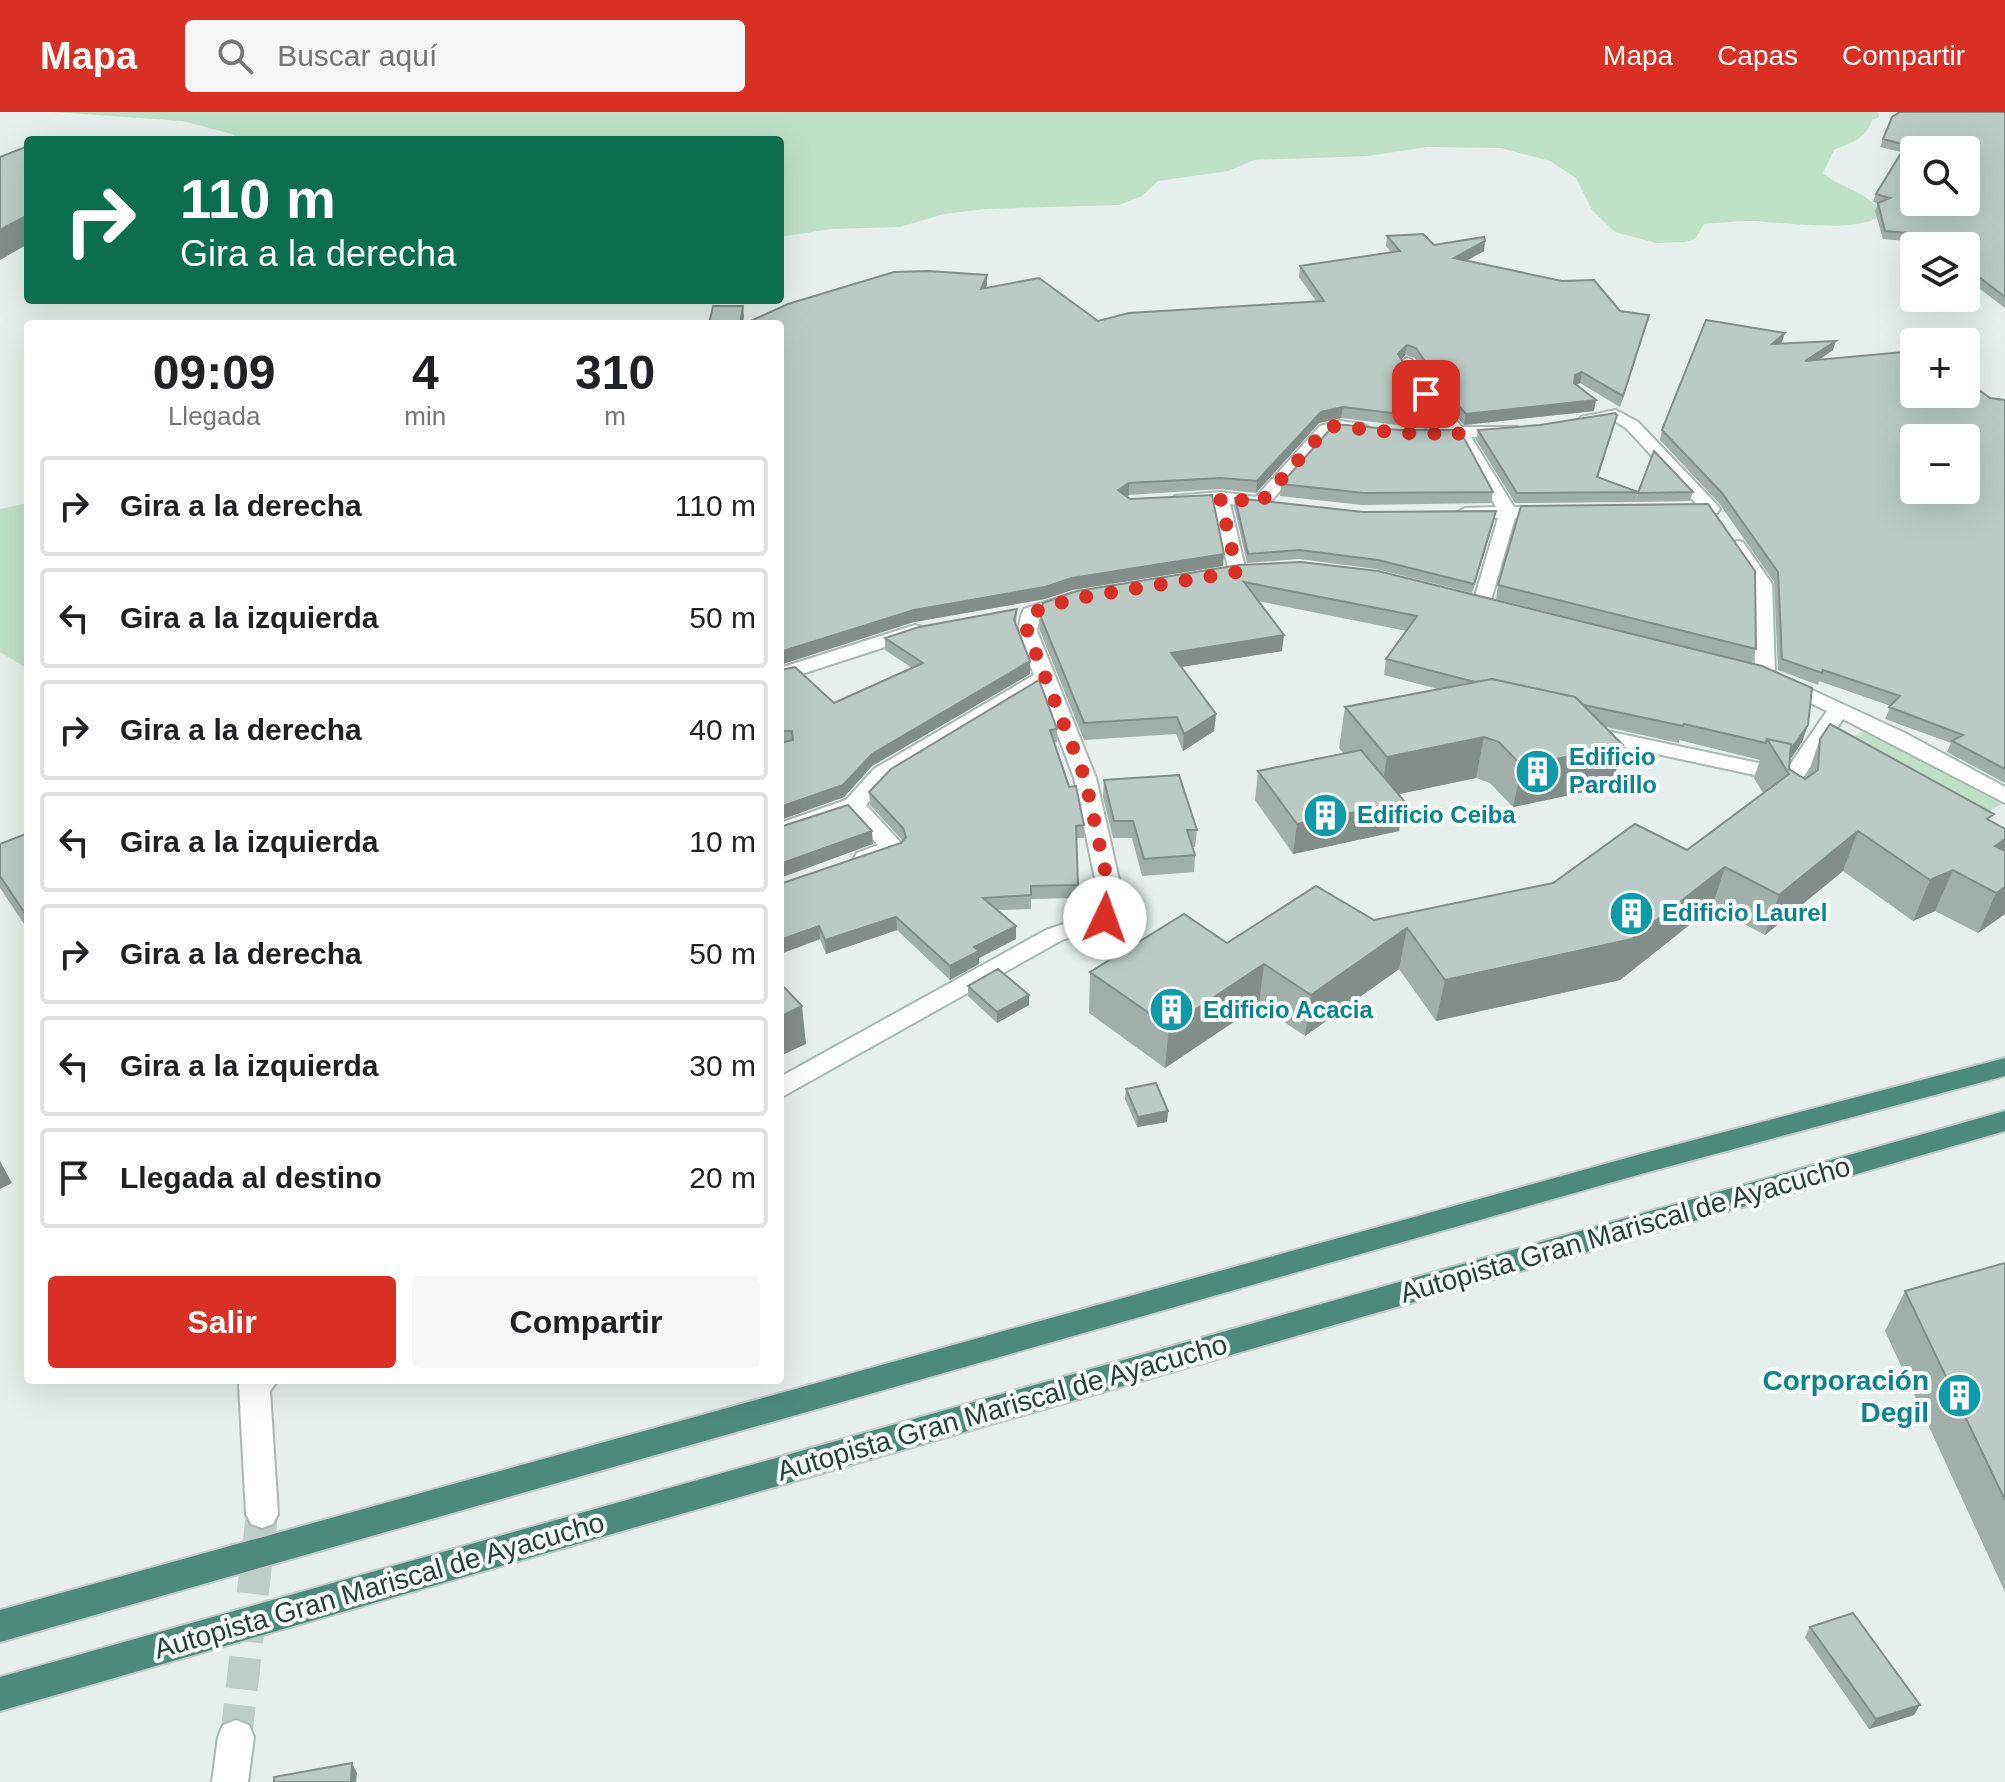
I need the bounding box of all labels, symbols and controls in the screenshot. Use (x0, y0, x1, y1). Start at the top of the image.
search box (185, 20, 745, 92)
icon: search (213, 34, 257, 78)
text: Mapa (40, 35, 137, 77)
text: Buscar aquí (277, 39, 437, 72)
text: Mapa (1603, 40, 1673, 71)
text: Capas (1717, 40, 1798, 71)
text: Compartir (1842, 40, 1965, 71)
map controls (1900, 136, 1980, 504)
button: search (1900, 136, 1980, 216)
text: 110 m (180, 167, 336, 230)
icon: right (48, 168, 152, 272)
button: layers (1900, 232, 1980, 312)
text: Gira a la derecha (180, 233, 456, 274)
button: + (1900, 328, 1980, 408)
text: 09:09 (153, 346, 276, 399)
text: 4 (412, 346, 439, 399)
text: 310 (575, 346, 655, 399)
pin (1392, 360, 1460, 428)
icon: arrive (1404, 372, 1448, 416)
text: Llegada (168, 401, 260, 431)
text: min (404, 401, 446, 431)
text: m (604, 401, 626, 431)
button: − (1900, 424, 1980, 504)
icon: right (52, 484, 96, 528)
text: Gira a la derecha (120, 489, 362, 522)
text: 110 m (675, 489, 756, 522)
icon: left (52, 596, 96, 640)
text: Gira a la izquierda (120, 601, 378, 634)
text: 50 m (689, 601, 756, 634)
icon: right (52, 708, 96, 752)
text: Gira a la derecha (120, 713, 362, 746)
text: 40 m (689, 713, 756, 746)
place label: Edificio Pardillo (1569, 743, 1657, 798)
building icon: Edificio Pardillo (1514, 747, 1562, 795)
building icon: Edificio Ceiba (1302, 791, 1350, 839)
place label: Edificio Ceiba (1357, 801, 1516, 828)
icon: left (52, 820, 96, 864)
text: Gira a la izquierda (120, 825, 378, 858)
text: 10 m (689, 825, 756, 858)
position arrow (1063, 876, 1147, 960)
building icon: Edificio Laurel (1607, 889, 1655, 937)
place label: Edificio Laurel (1662, 899, 1827, 926)
icon: right (52, 932, 96, 976)
text: Gira a la derecha (120, 937, 362, 970)
text: 50 m (689, 937, 756, 970)
building icon: Edificio Acacia (1148, 986, 1196, 1034)
place label: Edificio Acacia (1203, 996, 1373, 1023)
icon: left (52, 1044, 96, 1088)
text: Gira a la izquierda (120, 1049, 378, 1082)
text: 30 m (689, 1049, 756, 1082)
street label: Autopista Gran Mariscal de Ayacucho (1397, 1150, 1854, 1309)
icon: arrive (52, 1156, 96, 1200)
text: Llegada al destino (120, 1161, 382, 1194)
text: 20 m (689, 1161, 756, 1194)
button: Salir (48, 1276, 396, 1368)
button: Compartir (412, 1276, 760, 1368)
street label: Autopista Gran Mariscal de Ayacucho (774, 1328, 1231, 1487)
place label: Corporación Degil (1763, 1365, 1929, 1428)
building icon: Corporación Degil (1936, 1372, 1984, 1420)
street label: Autopista Gran Mariscal de Ayacucho (151, 1506, 608, 1665)

